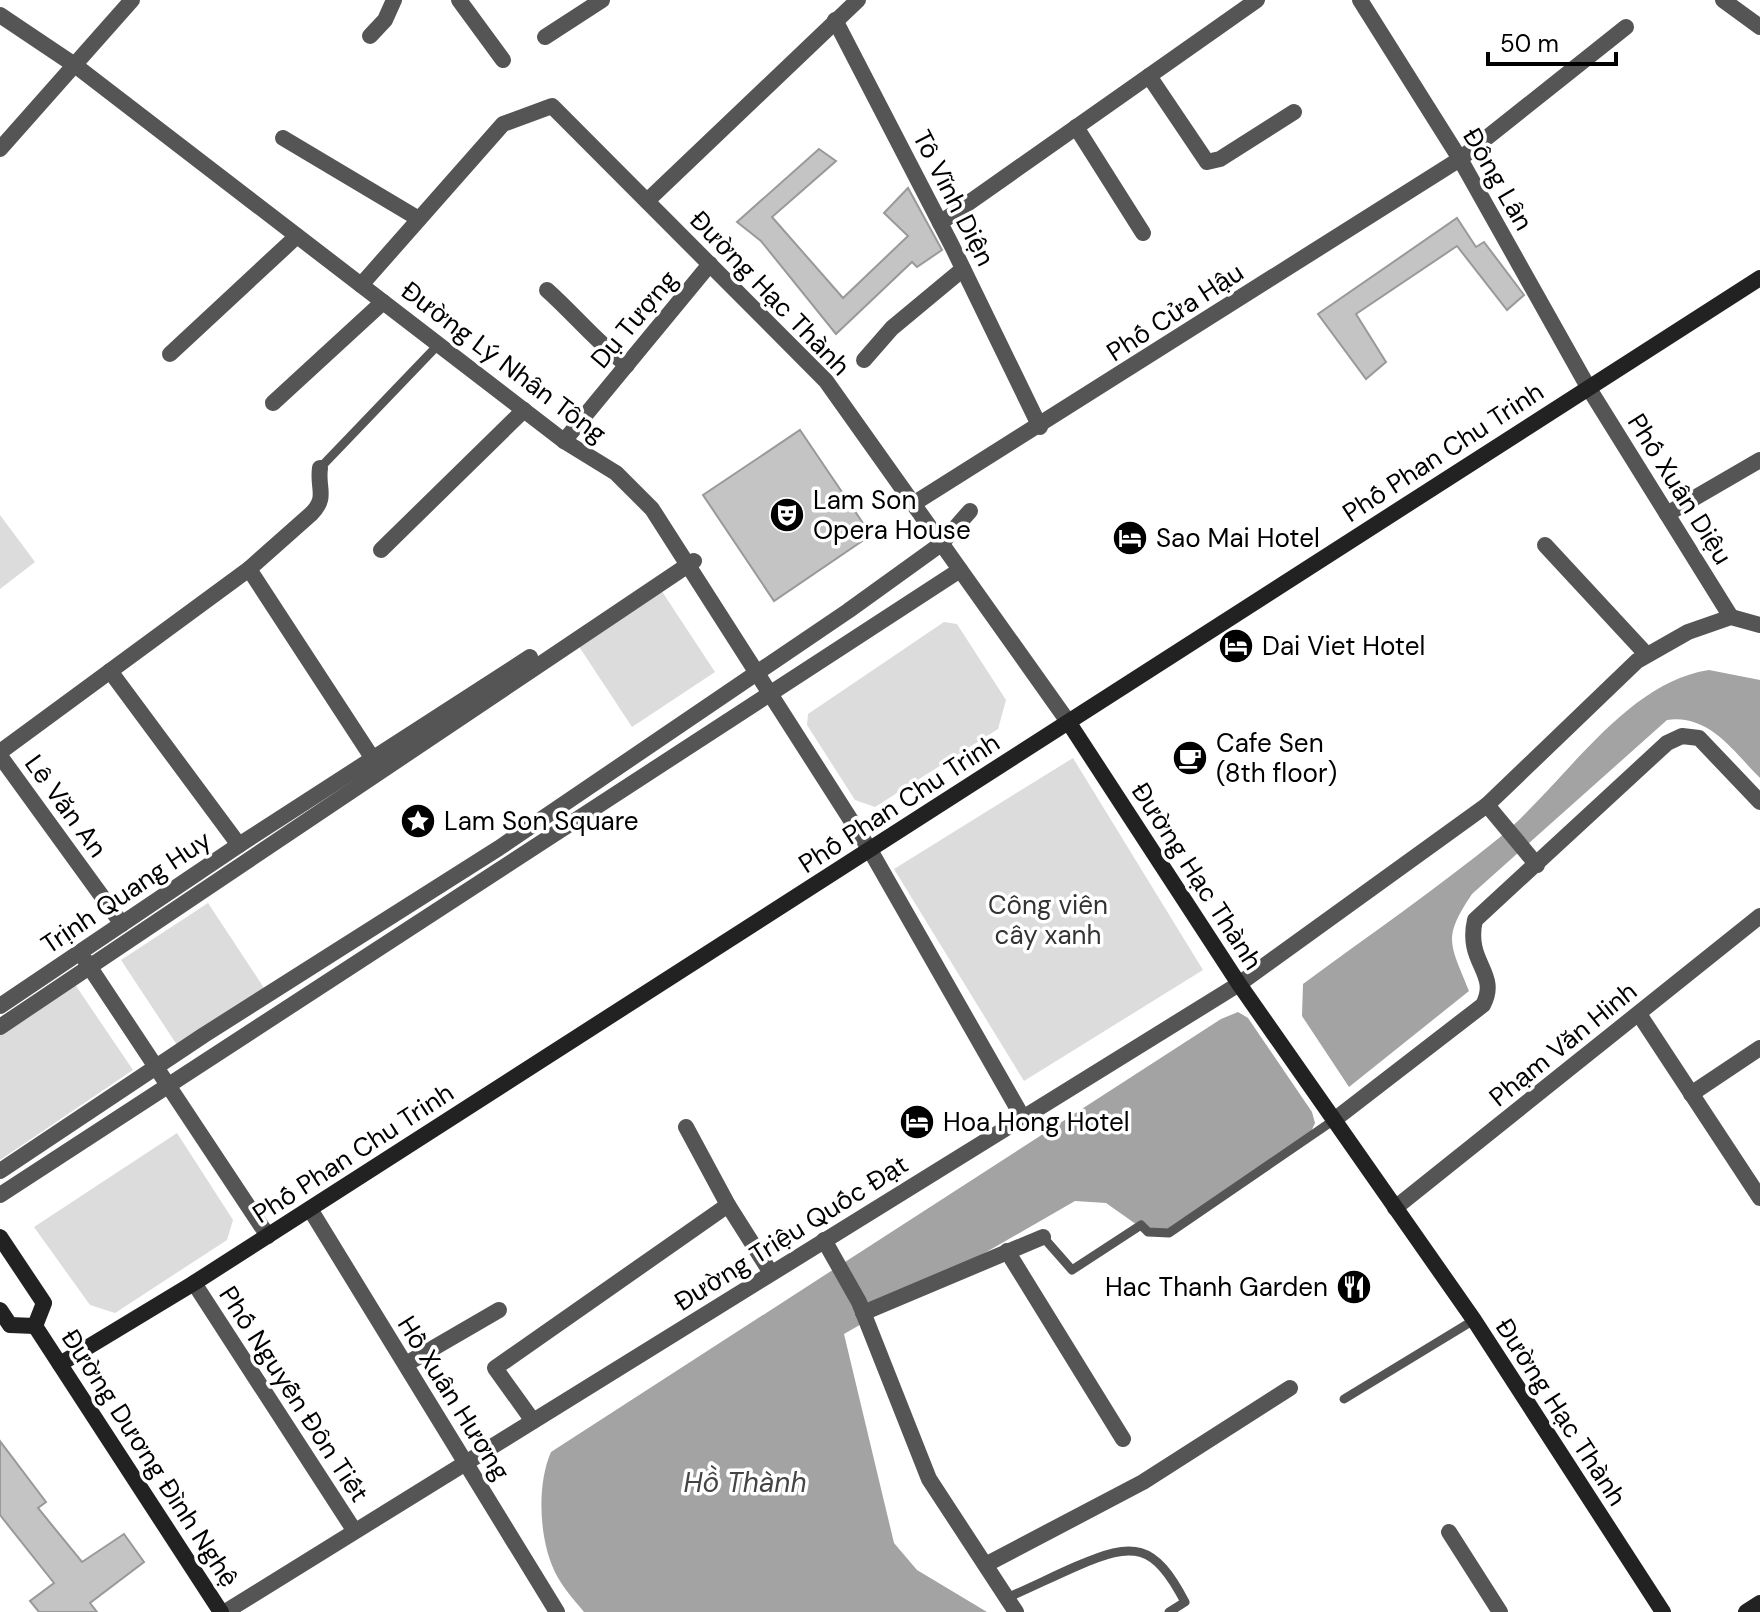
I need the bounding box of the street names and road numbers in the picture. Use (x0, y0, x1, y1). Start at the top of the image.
street label: Đông Lân (1455, 122, 1541, 236)
street label: Tô Vĩnh Diện (905, 124, 1003, 272)
street label: Đường Hạc Thành (682, 203, 858, 383)
street label: Phố Cửa Hậu (1100, 255, 1250, 369)
street label: Dụ Tượng (583, 263, 685, 375)
street label: Đường Lý Nhân Tông (394, 274, 614, 450)
street label: Phố Phan Chu Trinh (1336, 374, 1550, 530)
street label: Phố Xuân Diệu (1620, 407, 1740, 571)
street label: Phố Phan Chu Trinh (792, 725, 1006, 881)
street label: Lê Văn An (17, 748, 115, 864)
street label: Đường Hạc Thành (1124, 776, 1270, 976)
street label: Trịnh Quang Huy (34, 823, 218, 961)
street label: Phạm Văn Hinh (1482, 974, 1644, 1114)
street label: Phố Phan Chu Trinh (246, 1075, 460, 1231)
street label: Đường Triệu Quốc Đạt (668, 1147, 914, 1319)
street label: Phố Nguyễn Đôn Tiết (211, 1280, 377, 1508)
street label: Hồ Xuân Hương (390, 1309, 518, 1487)
street label: Đường Hạc Thành (1488, 1312, 1634, 1512)
street label: Đường Dương Đình Nghệ (54, 1323, 246, 1593)

